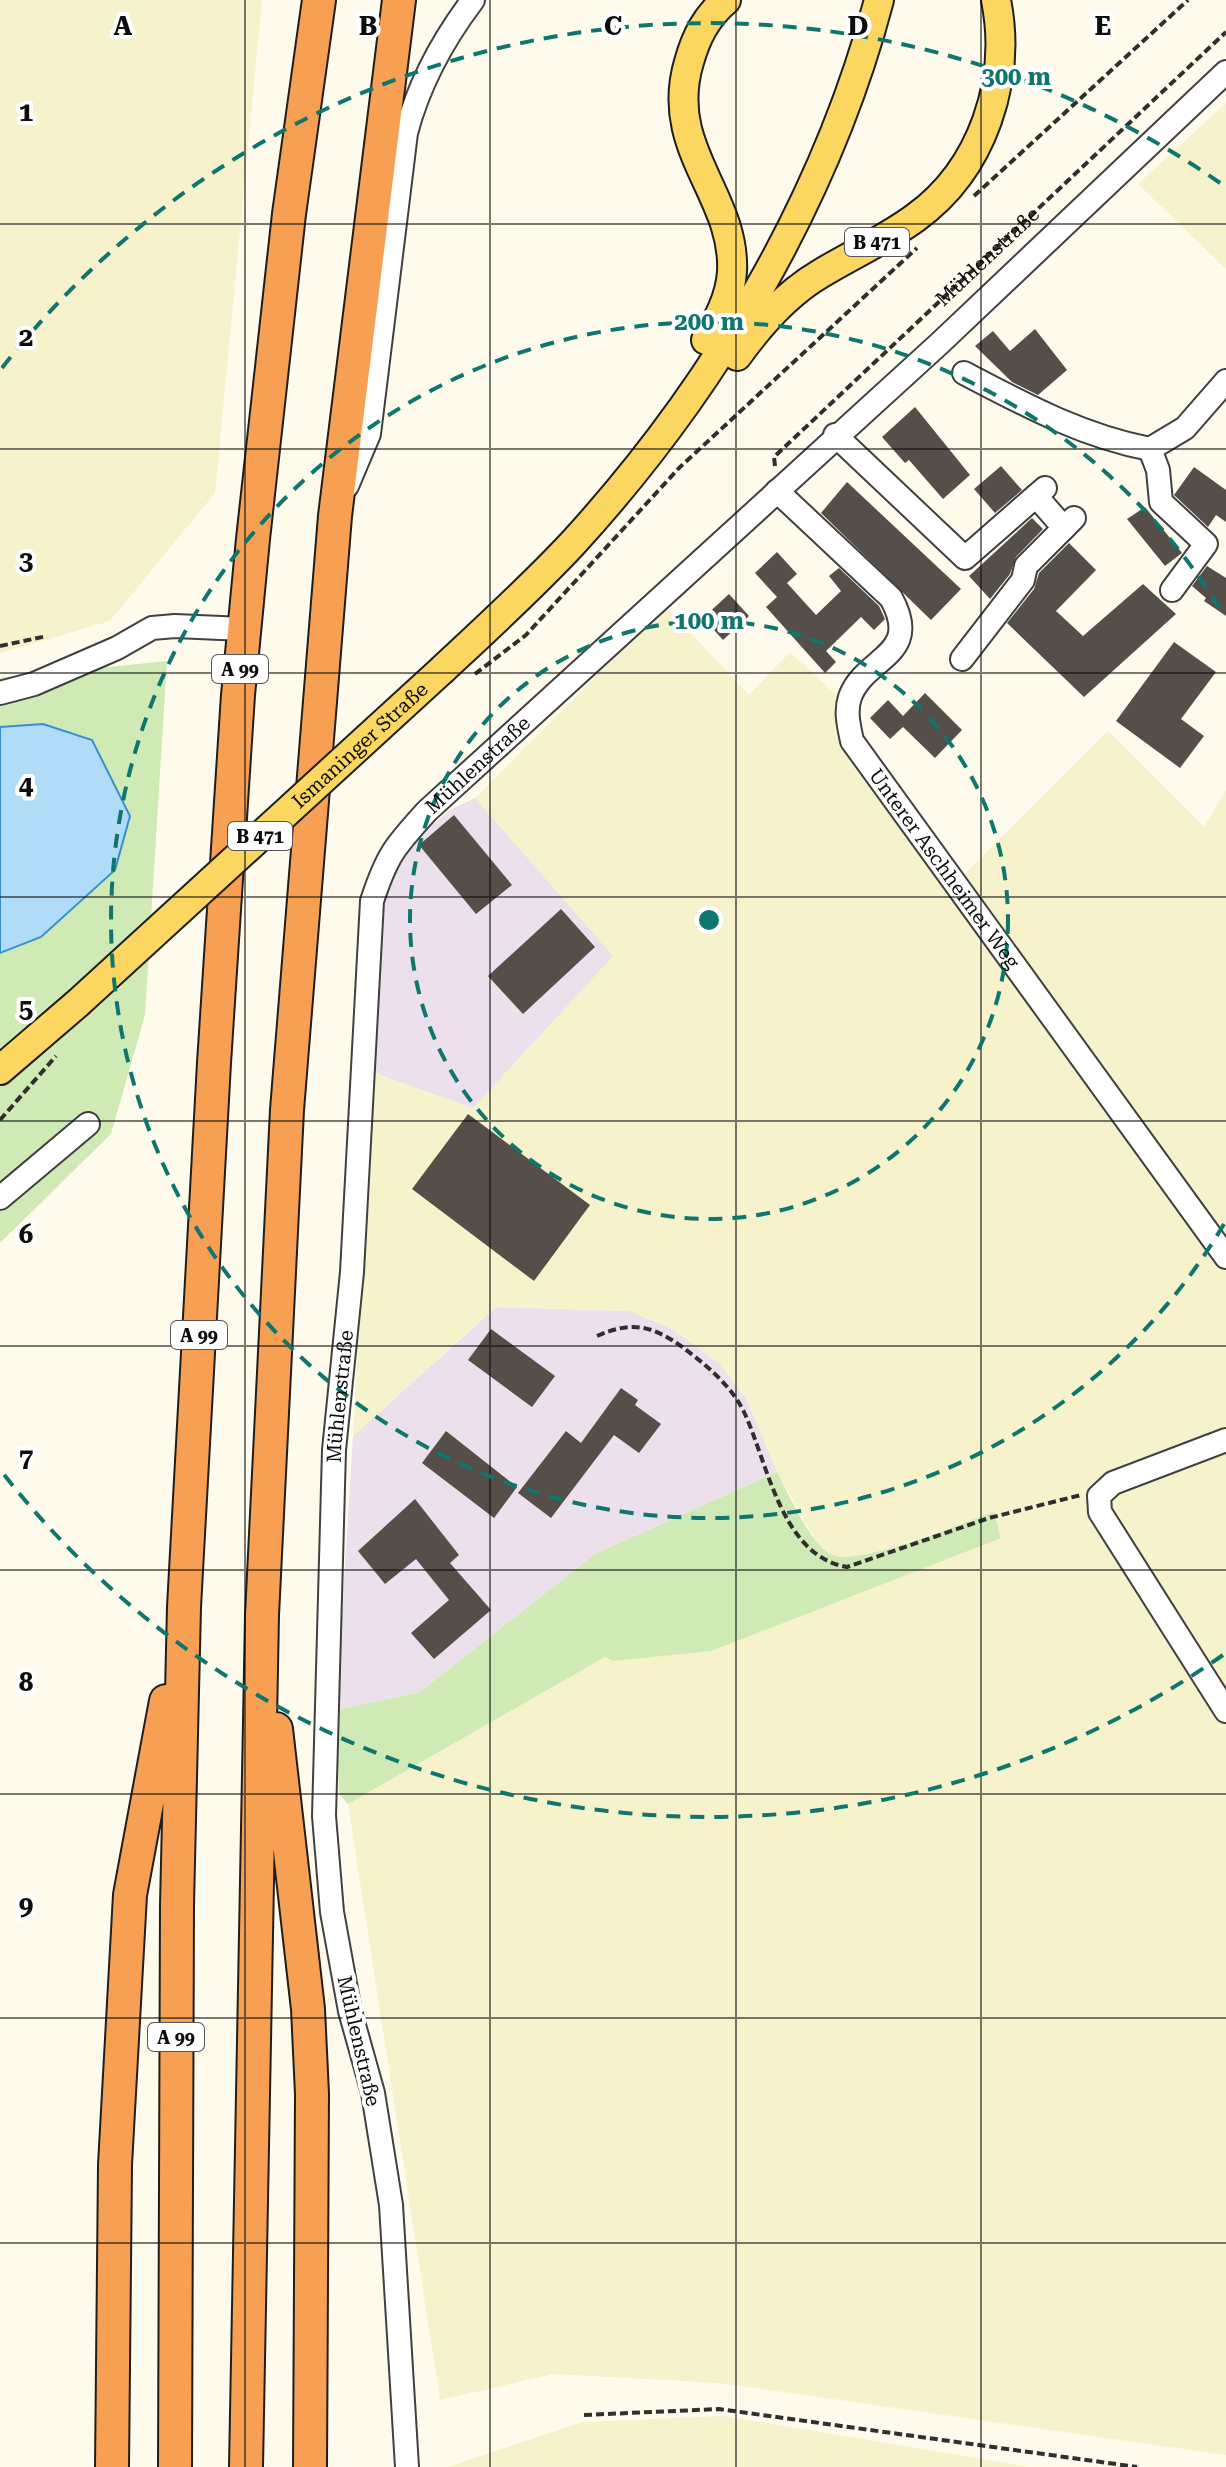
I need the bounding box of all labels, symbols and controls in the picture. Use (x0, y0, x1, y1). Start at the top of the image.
text: A (114, 11, 133, 41)
text: B (359, 11, 377, 41)
text: C (604, 11, 622, 41)
text: D (848, 11, 868, 41)
text: E (1095, 11, 1111, 41)
text: 300 m (981, 63, 1051, 91)
text: 1 (19, 97, 33, 127)
street label: Mühlenstraße (931, 202, 1044, 311)
road number: B 471 (845, 228, 909, 256)
text: 200 m (674, 308, 744, 336)
text: 2 (19, 322, 33, 352)
text: 3 (19, 546, 33, 576)
text: 100 m (674, 607, 744, 635)
road number: A 99 (212, 655, 268, 683)
street label: Ismaninger Straße (287, 677, 433, 813)
street label: Mühlenstraße (420, 711, 535, 819)
street label: Unterer Aschheimer Weg (864, 764, 1025, 974)
text: 4 (19, 770, 34, 800)
road number: B 471 (228, 822, 292, 850)
centre of rings (695, 906, 723, 934)
text: 5 (19, 994, 33, 1024)
text: 6 (19, 1219, 33, 1249)
road number: A 99 (171, 1321, 227, 1349)
street label: Mühlenstraße (322, 1329, 358, 1463)
text: 7 (19, 1443, 33, 1473)
text: 8 (19, 1667, 34, 1697)
text: 9 (19, 1891, 33, 1921)
street label: Mühlenstraße (332, 1973, 386, 2109)
road number: A 99 (148, 2023, 204, 2051)

